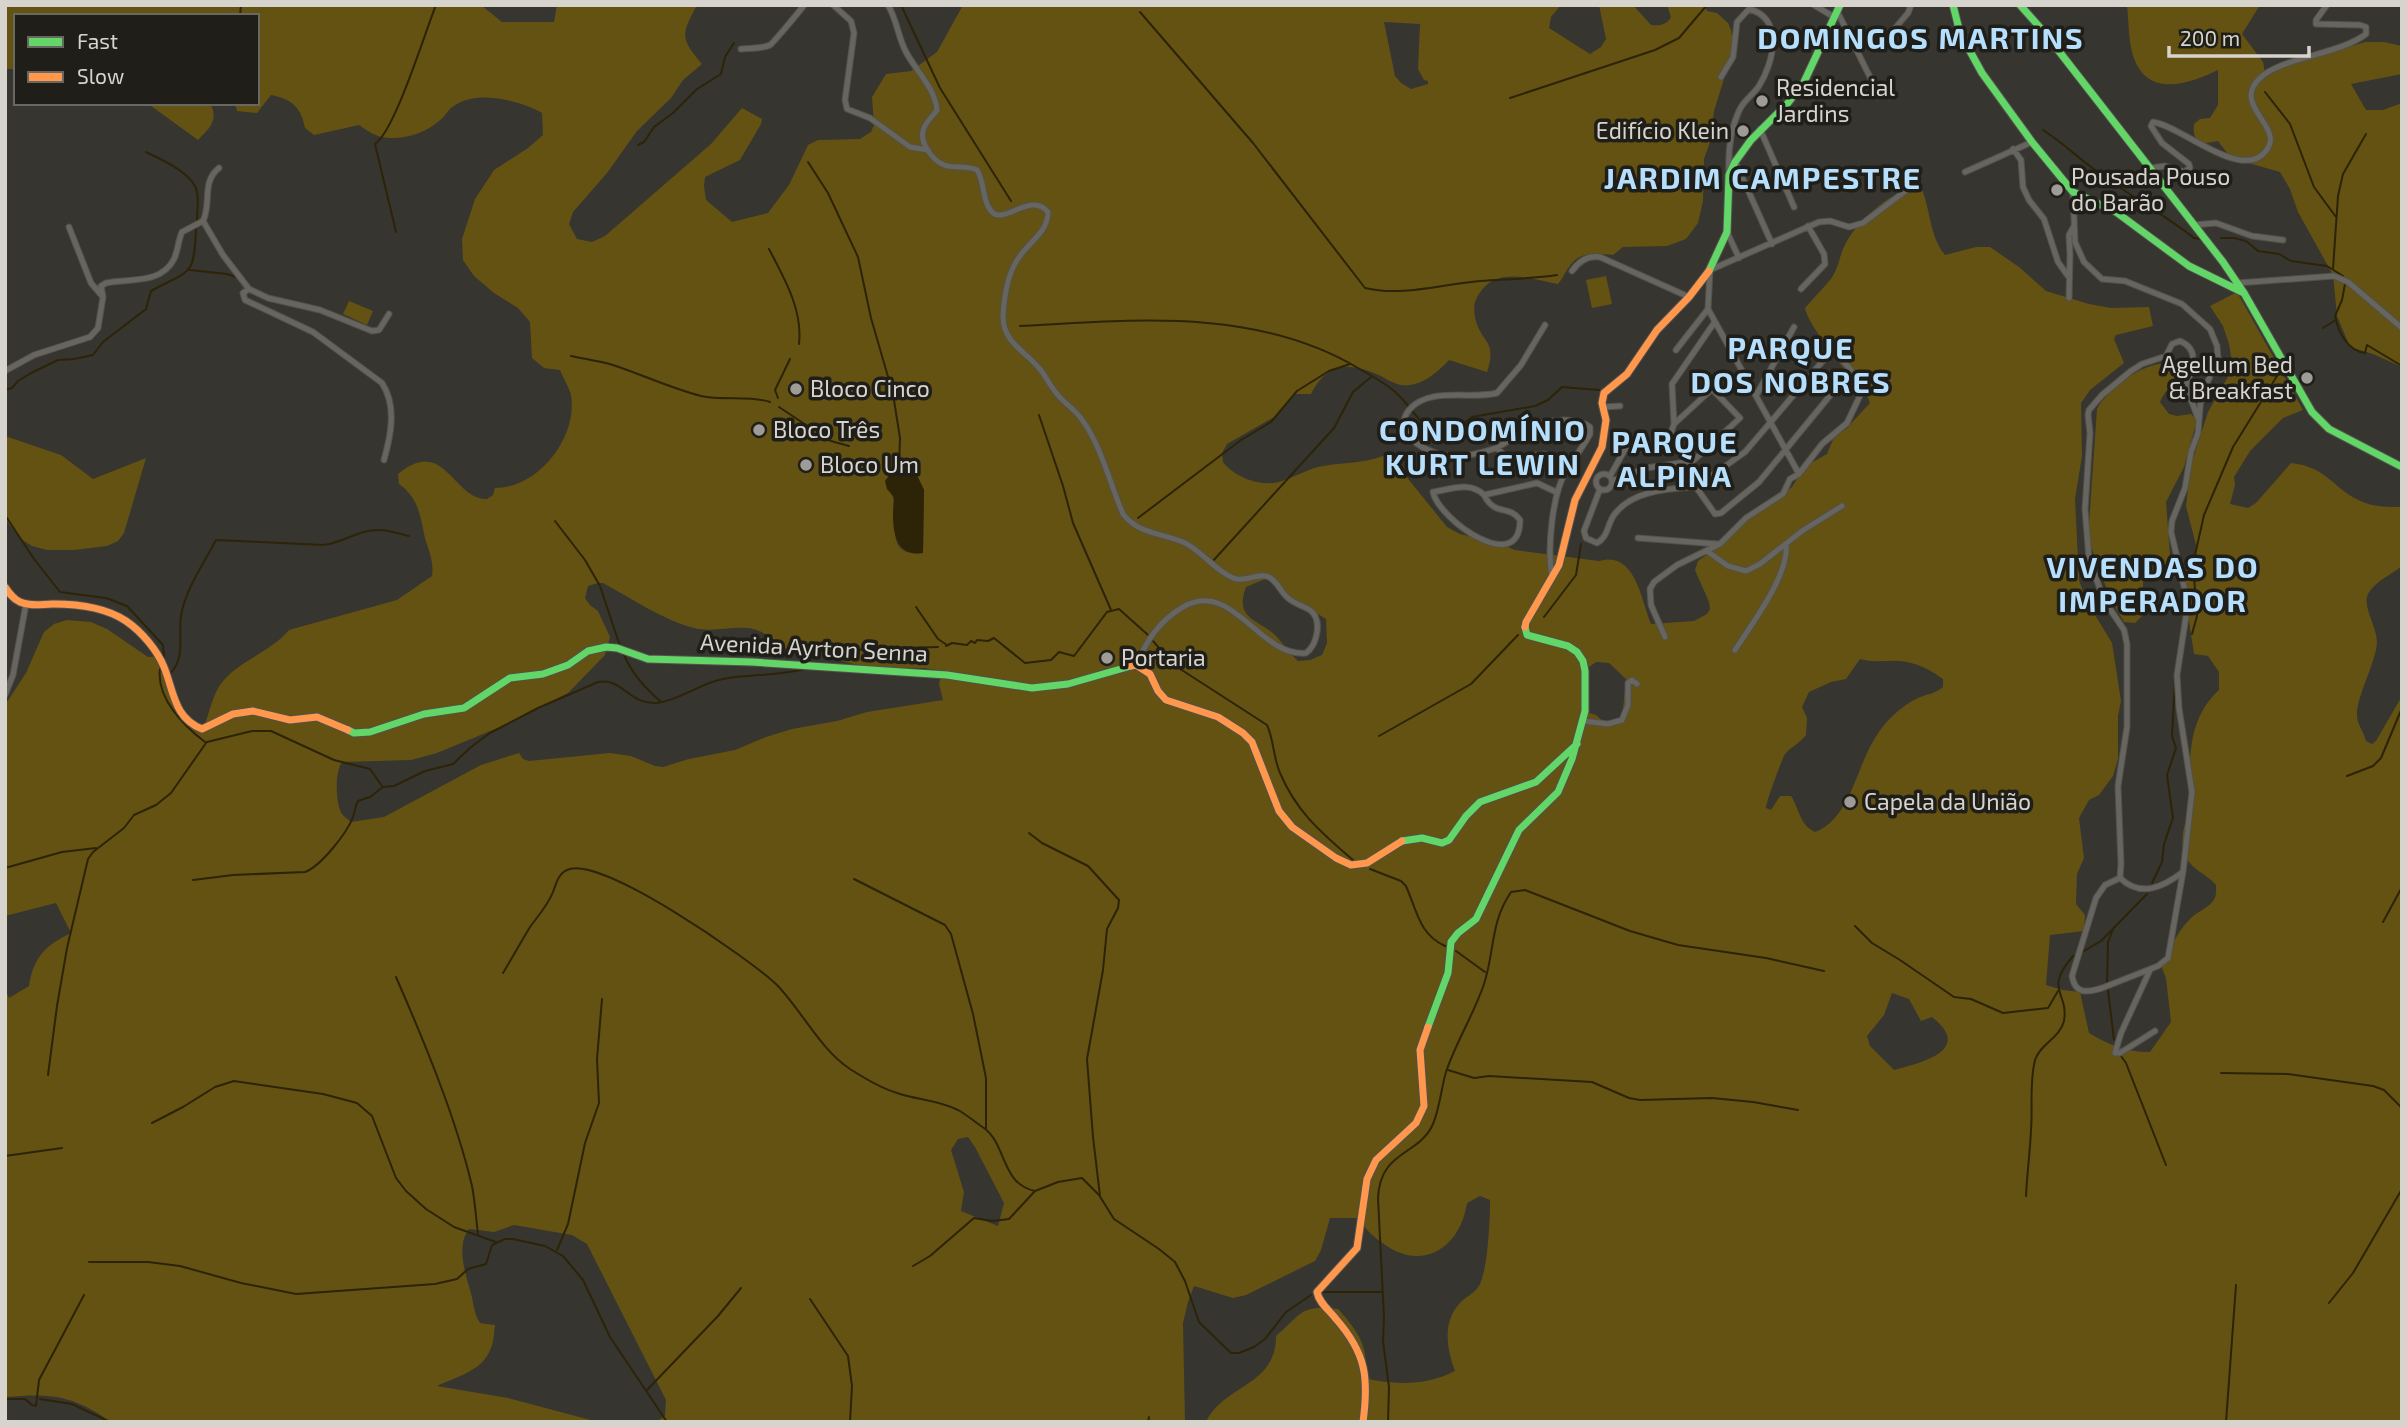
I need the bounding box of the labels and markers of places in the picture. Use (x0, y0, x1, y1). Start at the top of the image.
place label: Residencial Jardins (1776, 73, 1895, 127)
marker: Residencial Jardins (1754, 93, 1770, 109)
place label: Edifício Klein (1596, 116, 1729, 144)
marker: Edifício Klein (1735, 123, 1751, 139)
place label: Pousada Pouso do Barão (2071, 162, 2230, 216)
marker: Pousada Pouso do Barão (2049, 182, 2065, 198)
place label: Agellum Bed & Breakfast (2162, 350, 2293, 404)
marker: Agellum Bed & Breakfast (2299, 370, 2315, 386)
place label: Bloco Cinco (810, 374, 930, 402)
marker: Bloco Cinco (788, 381, 804, 397)
place label: Bloco Três (773, 415, 880, 443)
marker: Bloco Três (751, 422, 767, 438)
place label: Bloco Um (820, 450, 919, 478)
marker: Bloco Um (798, 457, 814, 473)
place label: Portaria (1121, 643, 1206, 671)
marker: Portaria (1099, 650, 1115, 666)
place label: Capela da União (1864, 787, 2031, 815)
marker: Capela da União (1842, 794, 1858, 810)

